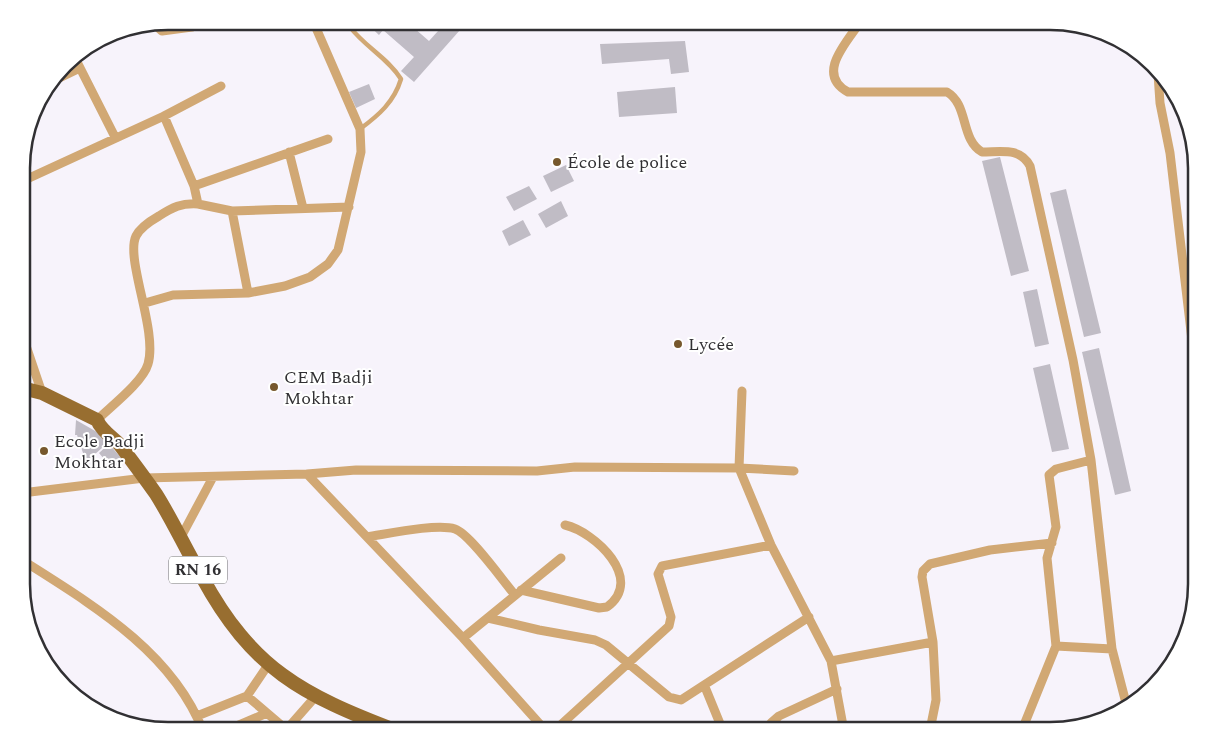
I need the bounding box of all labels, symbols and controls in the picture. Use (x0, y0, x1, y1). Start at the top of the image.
place label: École de police (567, 149, 687, 176)
marker: École de police (551, 156, 563, 168)
place label: Lycée (688, 331, 734, 358)
marker: Lycée (672, 338, 684, 350)
place label: CEM Badji Mokhtar (284, 364, 373, 412)
marker: CEM Badji Mokhtar (268, 381, 280, 393)
place label: Ecole Badji Mokhtar (54, 428, 145, 476)
marker: Ecole Badji Mokhtar (38, 445, 50, 457)
road number: RN 16 (169, 556, 227, 584)

